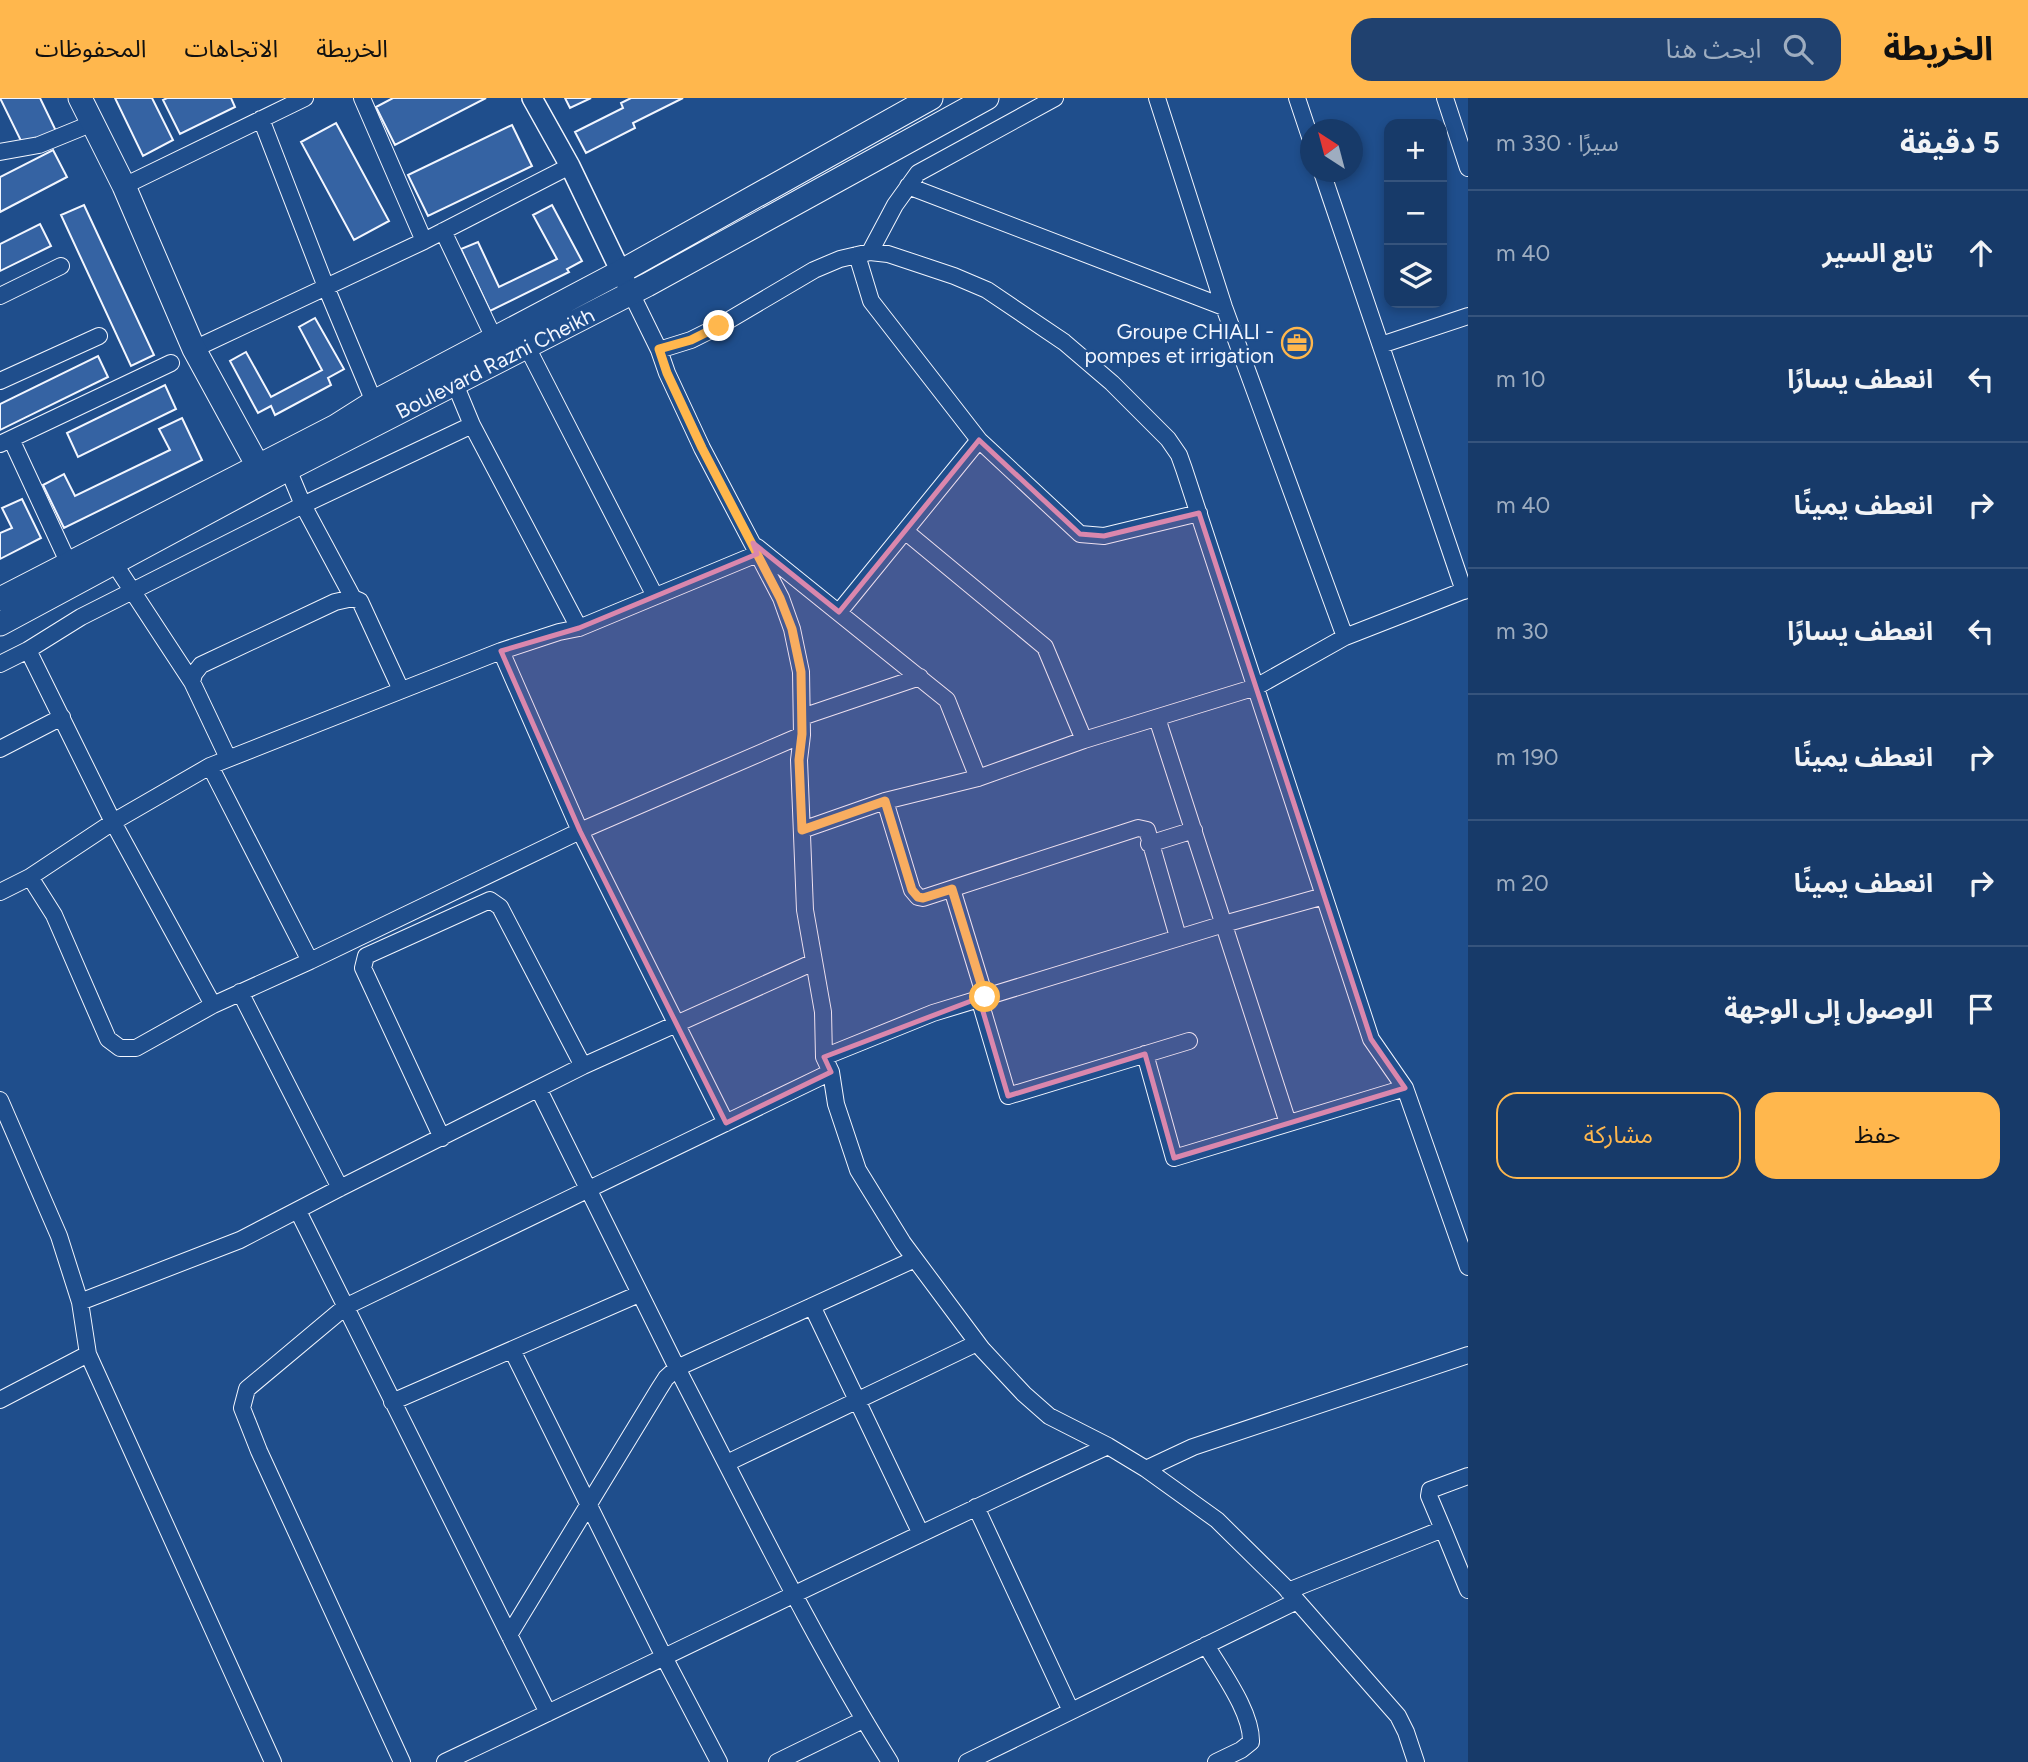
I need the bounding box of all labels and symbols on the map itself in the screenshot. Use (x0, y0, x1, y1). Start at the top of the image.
north arrow (1300, 119, 1363, 182)
street label: Boulevard Razni Cheikh (392, 302, 598, 424)
route end (703, 310, 734, 341)
place label: Groupe CHIALI - pompes et irrigation (1084, 319, 1274, 368)
office icon: Groupe CHIALI - pompes et irrigation (1280, 326, 1314, 360)
route start (969, 981, 1000, 1012)

